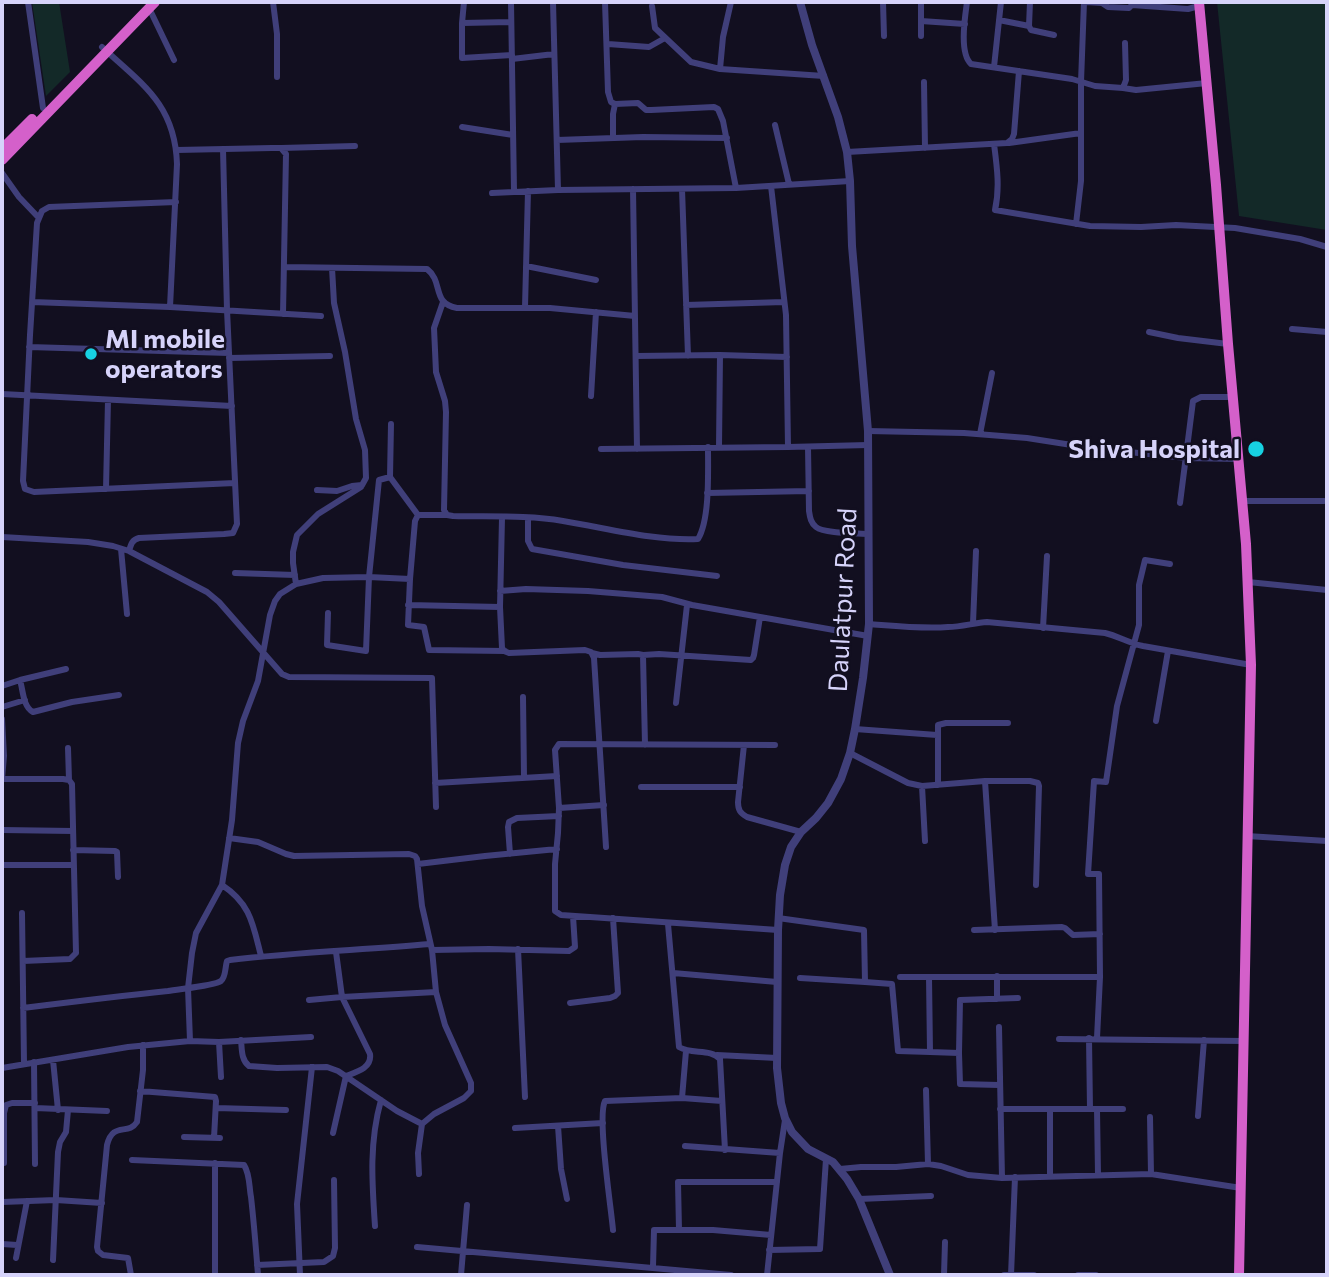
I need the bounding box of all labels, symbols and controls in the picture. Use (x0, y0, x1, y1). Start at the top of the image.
place label: MI mobile operators (105, 323, 225, 384)
marker: MI mobile operators (83, 346, 99, 362)
place label: Shiva Hospital (1068, 433, 1240, 465)
marker: Shiva Hospital (1246, 439, 1266, 459)
street label: Daulatpur Road (823, 507, 863, 693)

